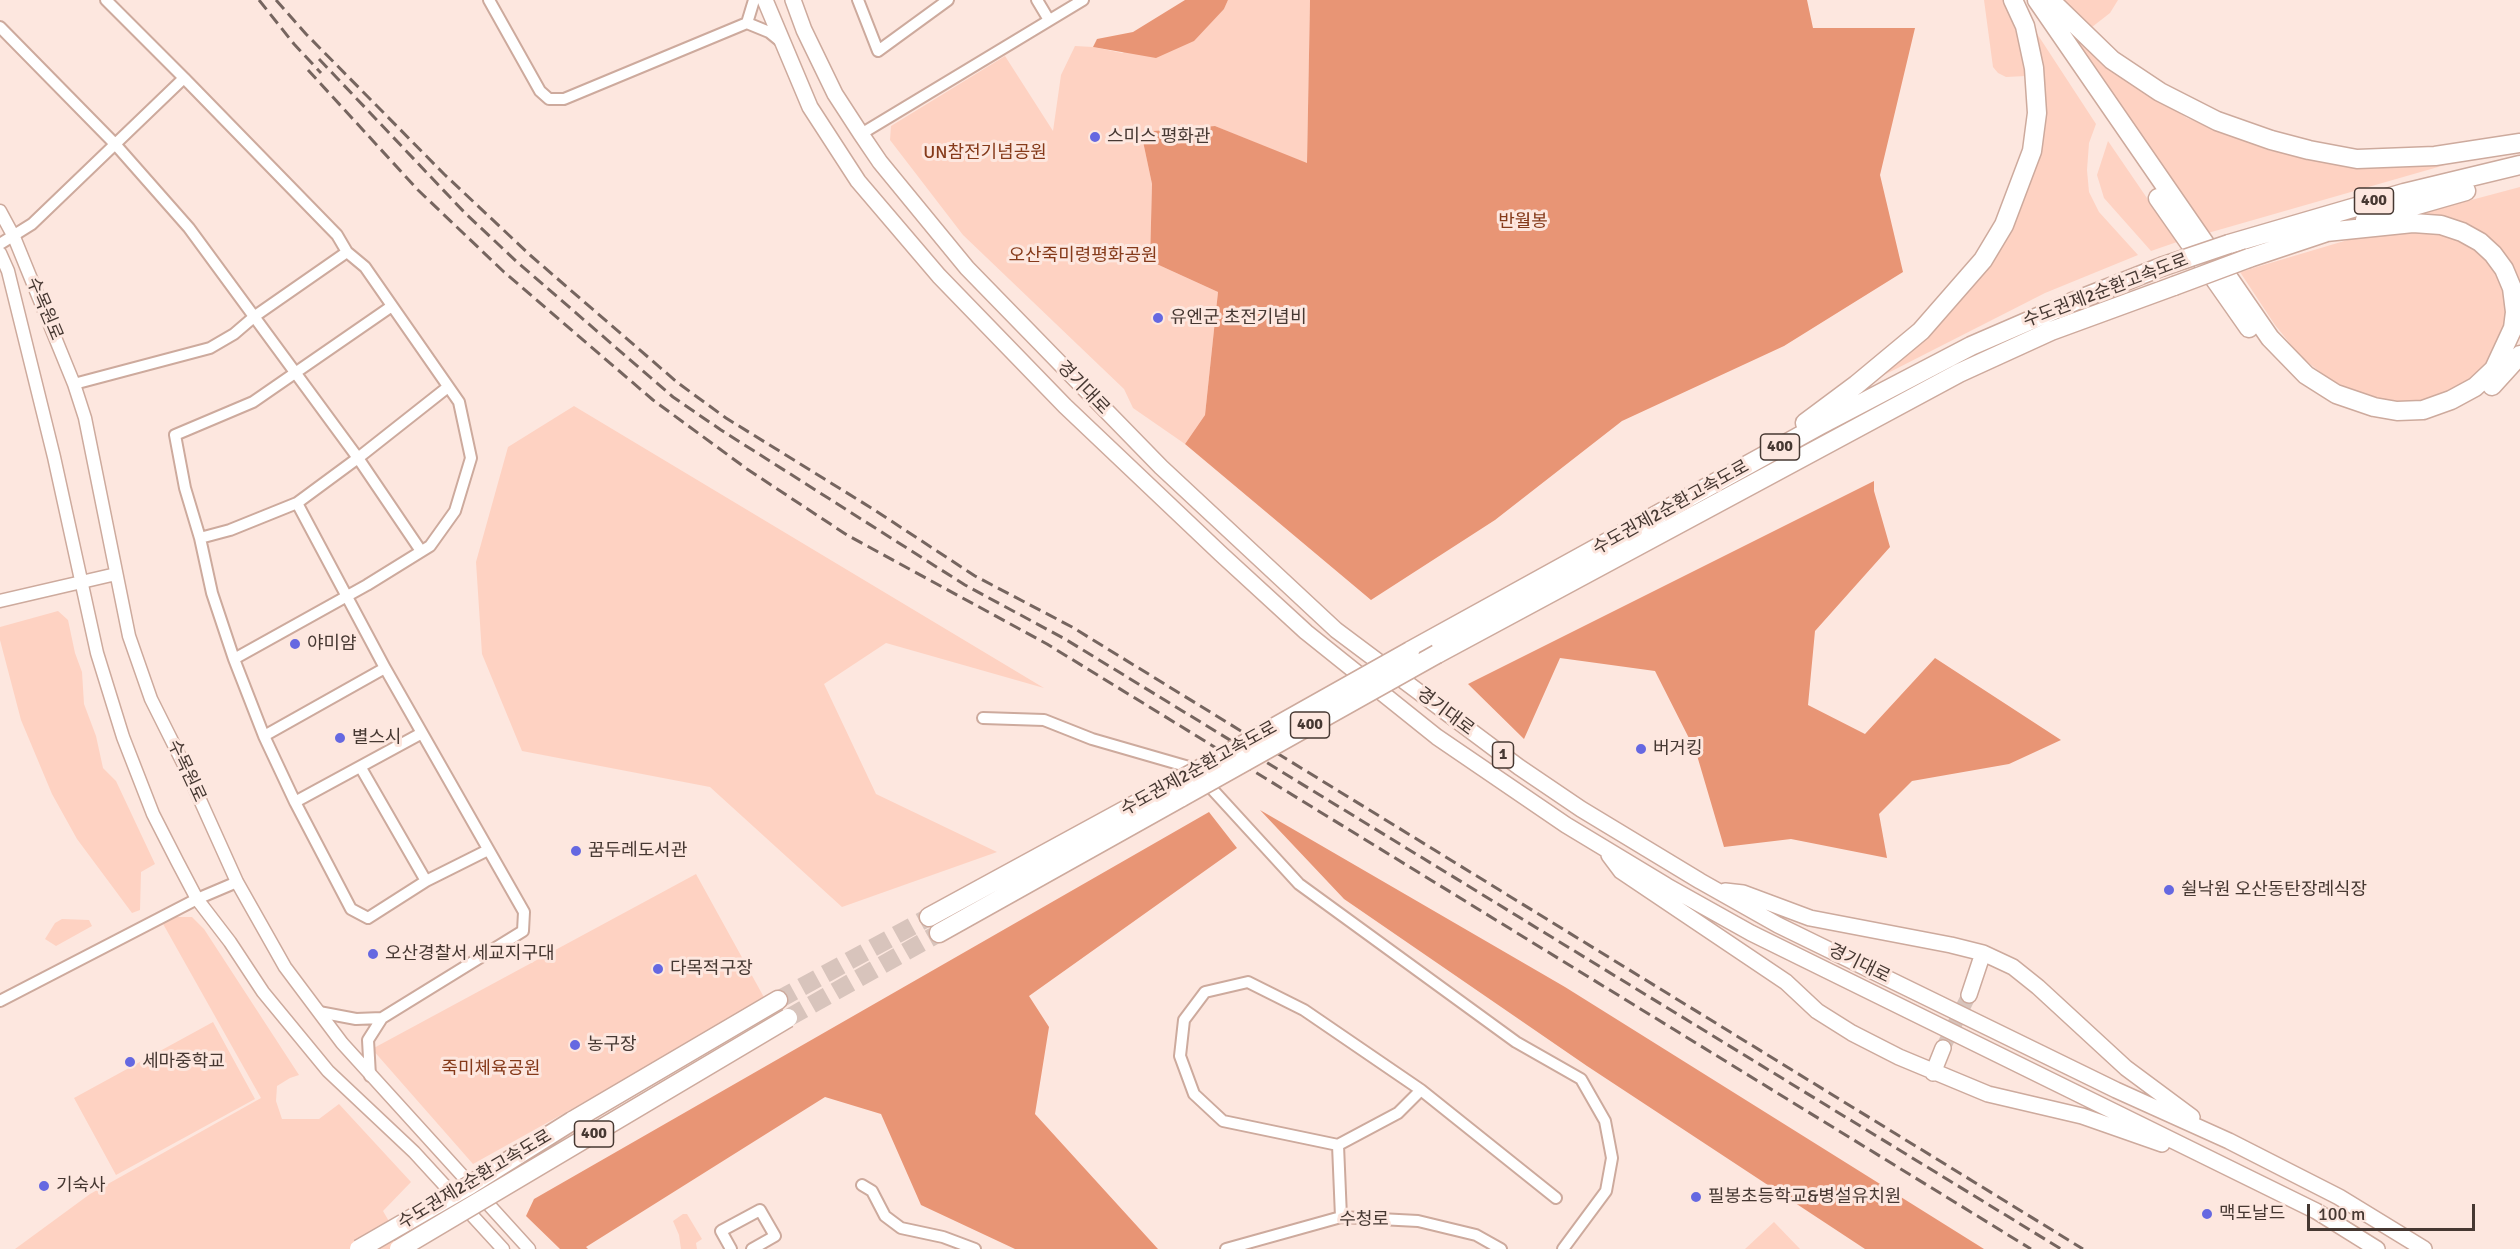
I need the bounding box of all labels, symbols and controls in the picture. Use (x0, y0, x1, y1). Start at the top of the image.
place label: 스미스 평화관 (1107, 126, 1210, 148)
marker: 스미스 평화관 (1088, 130, 1102, 144)
park label: UN참전기념공원 (923, 142, 1047, 164)
road number: 400 (2354, 188, 2394, 214)
park label: 반월봉 (1498, 211, 1548, 233)
park label: 오산죽미령평화공원 (1008, 245, 1158, 267)
street label: 수도권제2순환고속도로 (2020, 250, 2192, 332)
street label: 수목원로 (21, 274, 67, 344)
place label: 유엔군 초전기념비 (1170, 307, 1306, 329)
marker: 유엔군 초전기념비 (1151, 311, 1165, 325)
street label: 경기대로 (1052, 357, 1114, 419)
road number: 400 (1760, 434, 1800, 460)
street label: 수도권제2순환고속도로 (1589, 456, 1753, 560)
place label: 야미얌 (307, 633, 357, 655)
marker: 야미얌 (288, 637, 302, 651)
street label: 경기대로 (1412, 683, 1478, 741)
road number: 400 (1290, 712, 1330, 738)
street label: 수도권제2순환고속도로 (1117, 717, 1281, 821)
place label: 별스시 (352, 727, 402, 749)
marker: 별스시 (333, 731, 347, 745)
street label: 수목원로 (162, 736, 210, 806)
place label: 버거킹 (1653, 738, 1703, 760)
road number: 1 (1492, 742, 1514, 768)
marker: 버거킹 (1634, 742, 1648, 756)
place label: 꿈두레도서관 (588, 840, 687, 862)
marker: 꿈두레도서관 (569, 844, 583, 858)
place label: 쉴낙원 오산동탄장례식장 (2181, 879, 2367, 901)
marker: 쉴낙원 오산동탄장례식장 (2162, 883, 2176, 897)
street label: 경기대로 (1824, 940, 1894, 988)
place label: 오산경찰서 세교지구대 (385, 943, 555, 965)
marker: 오산경찰서 세교지구대 (366, 947, 380, 961)
place label: 다목적구장 (670, 958, 753, 980)
marker: 다목적구장 (651, 962, 665, 976)
place label: 농구장 (587, 1034, 637, 1056)
marker: 농구장 (568, 1038, 582, 1052)
place label: 세마중학교 (142, 1051, 225, 1073)
marker: 세마중학교 (123, 1055, 137, 1069)
park label: 죽미체육공원 (441, 1058, 541, 1080)
road number: 400 (574, 1121, 614, 1147)
street label: 수도권제2순환고속도로 (394, 1126, 556, 1234)
place label: 기숙사 (56, 1175, 106, 1197)
marker: 기숙사 (37, 1179, 51, 1193)
place label: 필봉초등학교&병설유치원 (1708, 1186, 1901, 1208)
marker: 필봉초등학교&병설유치원 (1689, 1190, 1703, 1204)
scale bar (2310, 1192, 2478, 1230)
place label: 맥도날드 (2219, 1203, 2285, 1225)
text: 100 m (2318, 1203, 2365, 1225)
marker: 맥도날드 (2200, 1207, 2214, 1221)
street label: 수청로 (1339, 1209, 1389, 1231)

